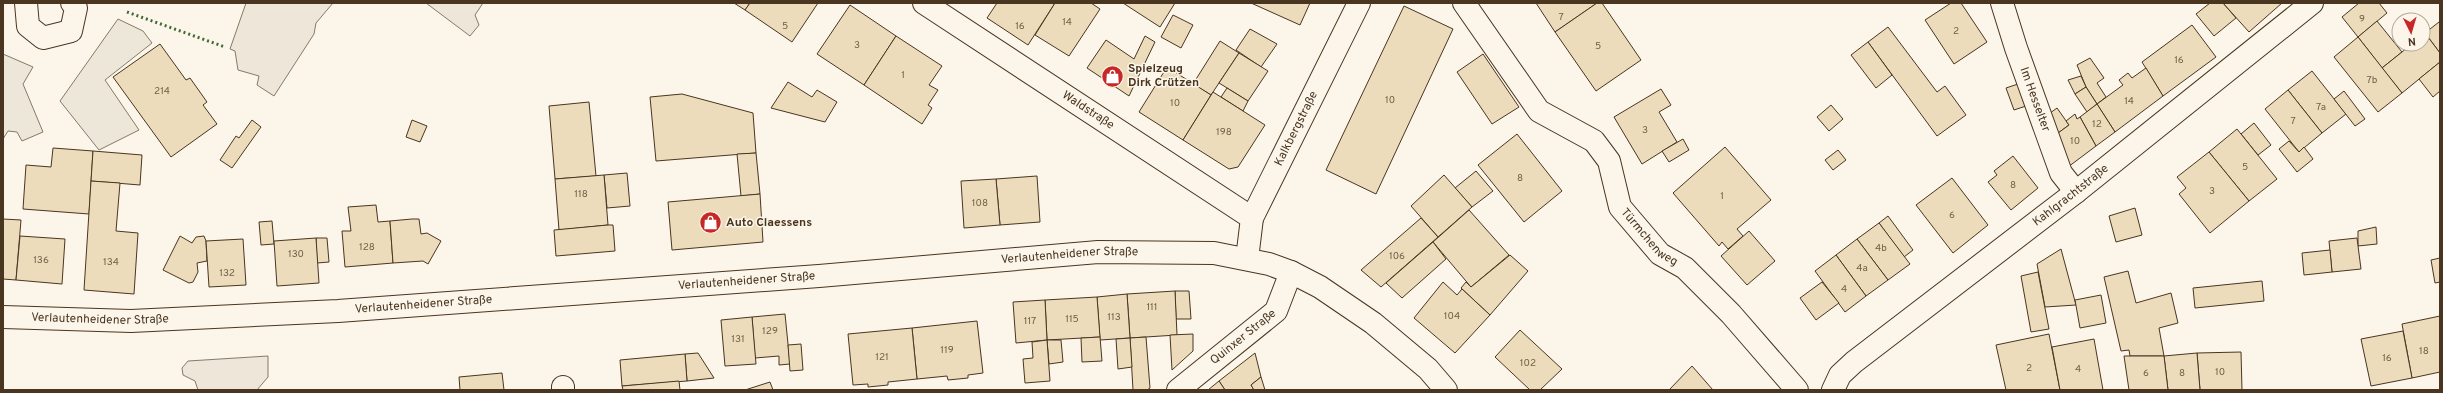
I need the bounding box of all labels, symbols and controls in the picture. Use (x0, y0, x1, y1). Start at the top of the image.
house number: 7 (1558, 11, 1564, 24)
north arrow (2391, 12, 2431, 52)
house number: 9 (2359, 13, 2365, 26)
house number: 14 (1062, 16, 1072, 29)
house number: 5 (782, 20, 788, 33)
house number: 16 (1015, 20, 1025, 33)
house number: 2 (1953, 25, 1959, 38)
text: N (2407, 34, 2416, 48)
house number: 3 (854, 39, 860, 52)
house number: 5 (1595, 40, 1601, 53)
house number: 16 (2174, 54, 2184, 67)
place label: Spielzeug Dirk Crützen (1128, 61, 1199, 91)
shop icon: Spielzeug Dirk Crützen (1099, 63, 1125, 89)
street label: Im Hesselter (2016, 65, 2054, 134)
house number: 1 (901, 69, 905, 82)
house number: 7b (2367, 74, 2378, 87)
house number: 214 (154, 85, 170, 98)
street label: Waldstraße (1059, 87, 1117, 133)
street label: Kalkbergstraße (1271, 89, 1322, 169)
house number: 10 (1385, 94, 1395, 107)
house number: 14 (2124, 95, 2134, 108)
house number: 10 (1170, 97, 1180, 110)
house number: 7a (2316, 101, 2326, 114)
house number: 7 (2290, 115, 2296, 128)
house number: 12 (2092, 118, 2102, 131)
house number: 3 (1642, 124, 1648, 137)
house number: 198 (1216, 126, 1232, 139)
house number: 10 (2070, 135, 2080, 148)
street label: Kahlgrachtstraße (2030, 161, 2112, 230)
house number: 5 (2242, 161, 2248, 174)
house number: 8 (1517, 172, 1523, 185)
house number: 8 (2010, 179, 2016, 192)
house number: 3 (2209, 185, 2215, 198)
house number: 118 (574, 188, 588, 201)
house number: 1 (1720, 190, 1724, 203)
house number: 108 (972, 197, 988, 210)
street label: Türmchenweg (1617, 205, 1681, 270)
house number: 6 (1949, 209, 1955, 222)
shop icon: Auto Claessens (697, 210, 723, 236)
place label: Auto Claessens (726, 215, 812, 231)
house number: 128 (359, 241, 375, 254)
house number: 4b (1875, 242, 1887, 255)
street label: Verlautenheidener Straße (1000, 244, 1138, 268)
house number: 130 (288, 248, 304, 261)
house number: 106 (1389, 250, 1405, 263)
house number: 136 (33, 254, 49, 267)
house number: 134 (103, 256, 119, 269)
house number: 4a (1856, 262, 1868, 275)
house number: 132 (219, 267, 235, 280)
street label: Verlautenheidener Straße (677, 268, 816, 294)
house number: 4 (1841, 283, 1847, 296)
street label: Verlautenheidener Straße (354, 292, 493, 318)
house number: 111 (1146, 301, 1158, 314)
street label: Quinxer Straße (1207, 306, 1280, 369)
street label: Verlautenheidener Straße (31, 310, 169, 329)
house number: 104 (1444, 310, 1460, 323)
house number: 113 (1107, 311, 1121, 324)
house number: 115 (1065, 313, 1079, 326)
house number: 117 (1024, 315, 1036, 328)
house number: 129 (762, 325, 778, 338)
house number: 131 (731, 333, 745, 346)
house number: 119 (940, 344, 954, 357)
house number: 18 (2419, 345, 2429, 358)
house number: 121 (875, 351, 889, 364)
house number: 16 (2382, 352, 2392, 365)
house number: 102 (1520, 357, 1536, 370)
house number: 2 (2026, 362, 2032, 375)
house number: 4 (2075, 363, 2081, 376)
house number: 10 (2215, 366, 2225, 379)
house number: 6 (2143, 367, 2149, 380)
house number: 8 (2179, 367, 2185, 380)

